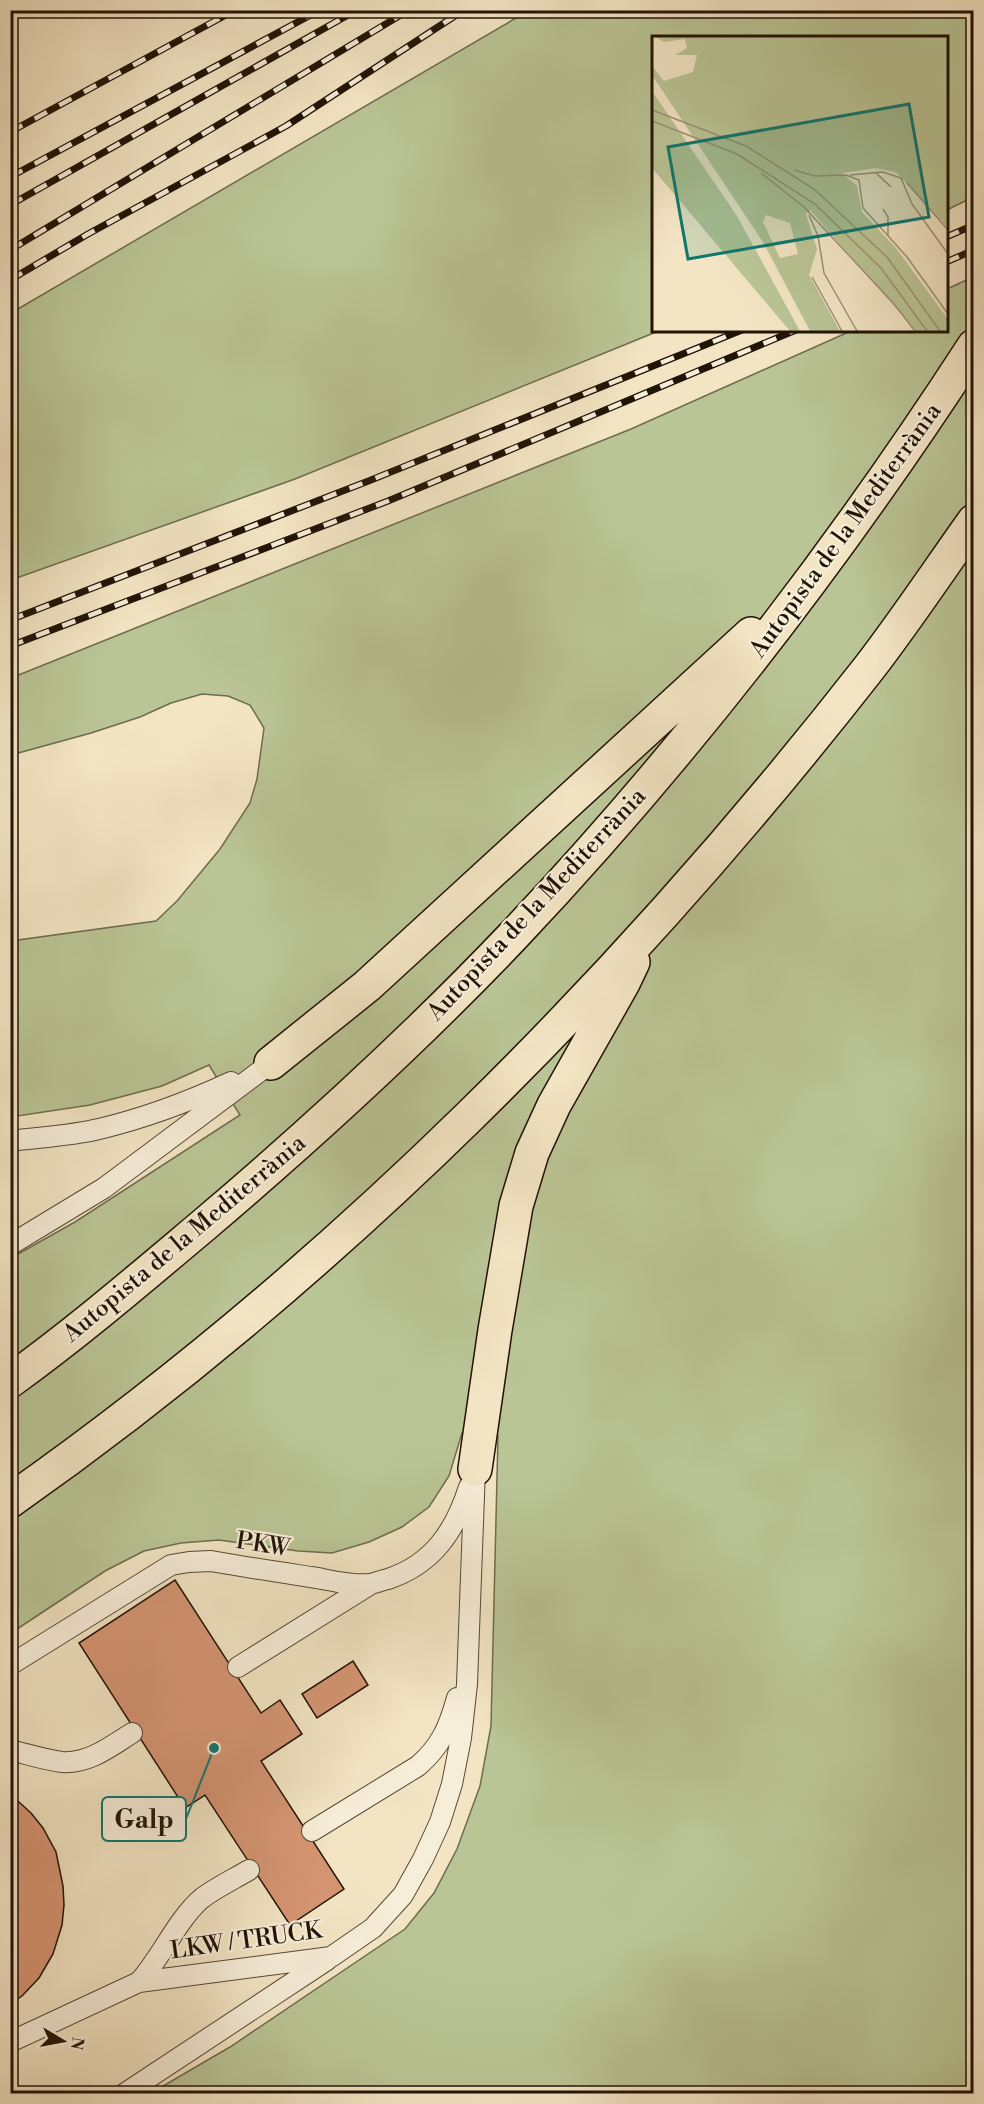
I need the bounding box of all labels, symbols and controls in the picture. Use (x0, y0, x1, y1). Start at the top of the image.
inset map (652, 36, 948, 332)
street label: Autopista de la Mediterrània (743, 397, 949, 665)
street label: Autopista de la Mediterrània (420, 781, 653, 1028)
street label: Autopista de la Mediterrània (56, 1128, 313, 1350)
street label: PKW (234, 1526, 293, 1564)
callout: Galp (102, 1797, 186, 1841)
text: Galp (114, 1804, 174, 1836)
street label: LKW / TRUCK (168, 1915, 325, 1966)
north arrow (33, 2011, 93, 2071)
text: N (66, 2035, 88, 2052)

